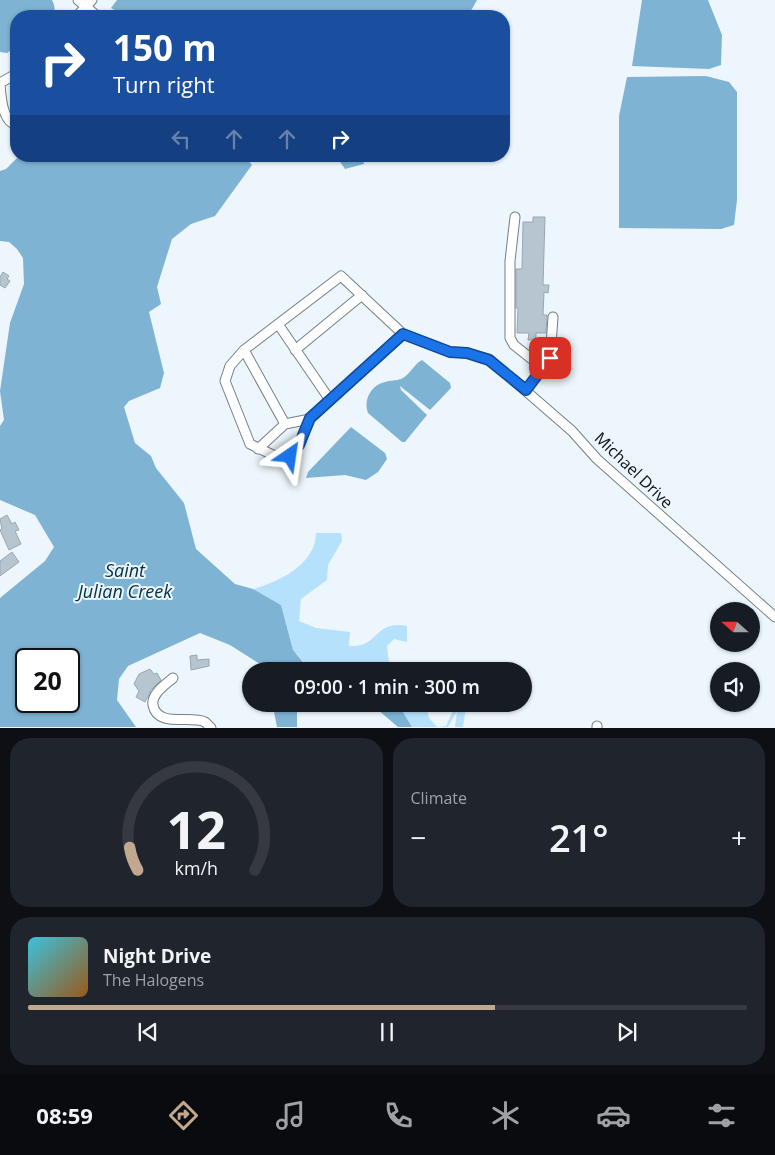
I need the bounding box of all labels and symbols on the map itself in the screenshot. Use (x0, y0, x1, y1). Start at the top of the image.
pin (529, 337, 571, 379)
street label: Michael Drive (590, 427, 678, 513)
position arrow (263, 429, 315, 481)
water label: Saint Julian Creek (75, 558, 173, 603)
north arrow (710, 602, 760, 652)
speed limit sign: 20 (15, 648, 80, 713)

